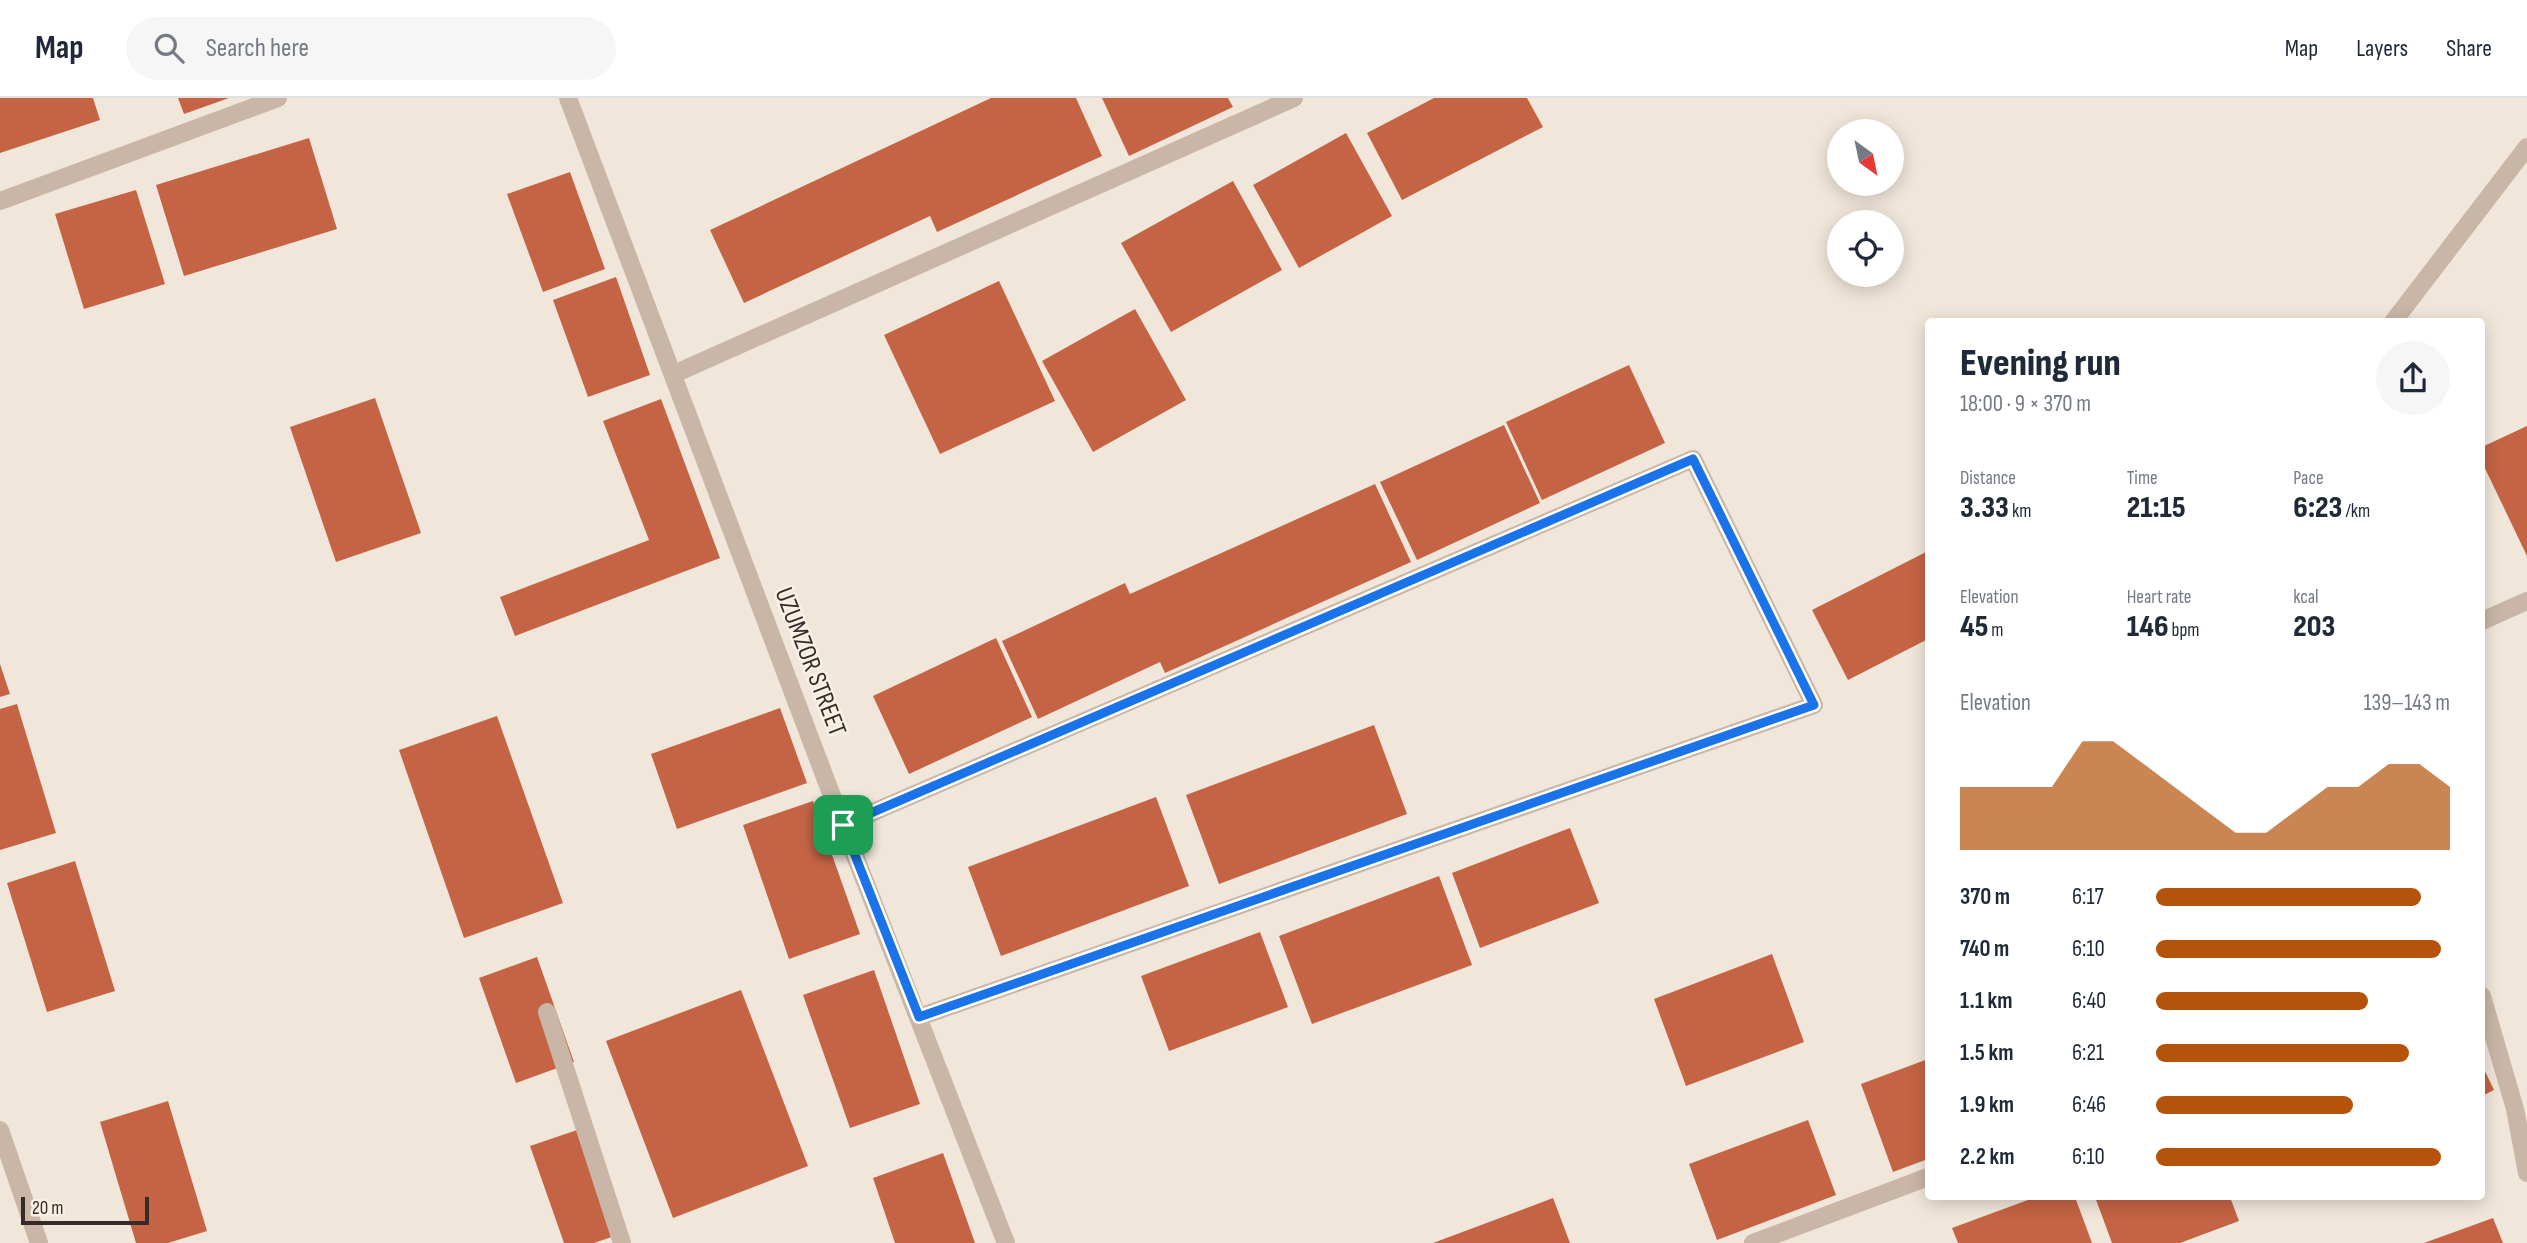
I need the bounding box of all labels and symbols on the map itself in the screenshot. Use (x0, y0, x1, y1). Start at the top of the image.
north arrow (1827, 119, 1904, 196)
street label: UZUMZOR STREET (767, 583, 853, 741)
pin (813, 795, 873, 855)
scale bar (21, 1194, 149, 1226)

